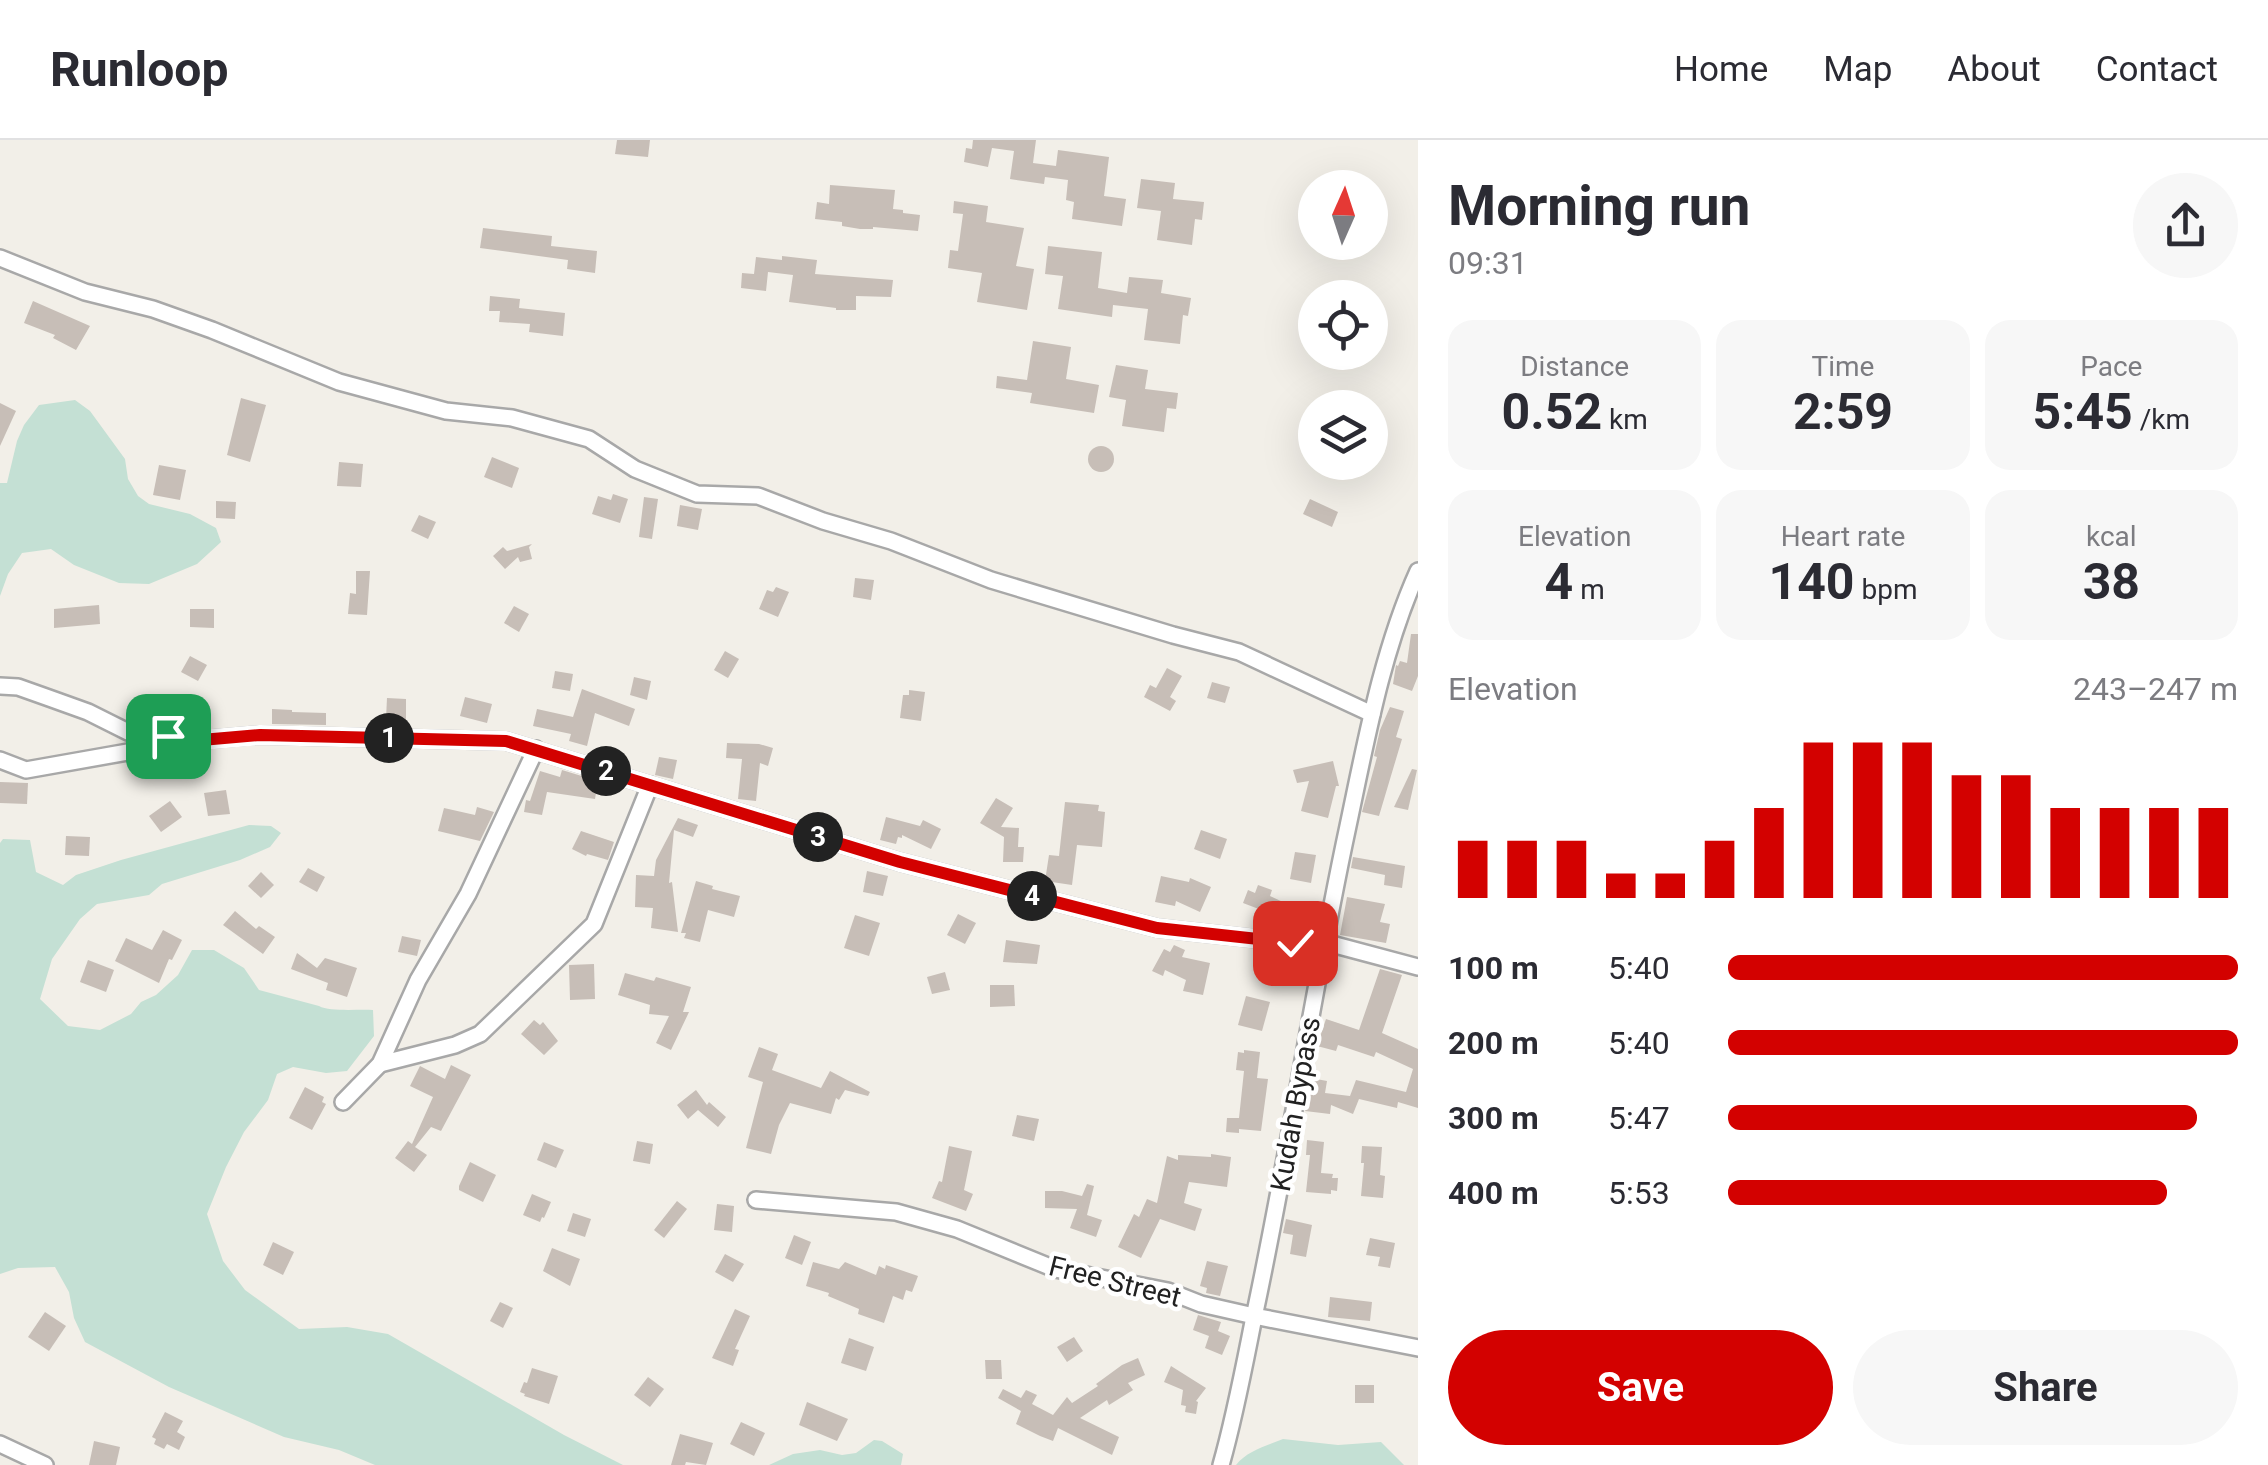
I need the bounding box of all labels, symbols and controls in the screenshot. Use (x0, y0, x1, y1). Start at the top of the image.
text: Runloop (50, 41, 228, 98)
text: Home (1674, 49, 1768, 90)
text: Map (1823, 49, 1892, 90)
text: About (1947, 49, 2041, 90)
text: Contact (2096, 49, 2218, 90)
north arrow (1298, 170, 1388, 260)
map controls (1298, 170, 1388, 480)
button: share (2133, 173, 2238, 278)
text: Morning run (1448, 174, 1750, 238)
text: 09:31 (1448, 244, 1528, 282)
button: locate (1298, 280, 1388, 370)
text: Distance (1520, 350, 1629, 383)
text: Time (1812, 350, 1874, 383)
text: Pace (2080, 350, 2142, 383)
text: 0.52 (1502, 383, 1602, 441)
text: 2:59 (1793, 383, 1893, 441)
text: 5:45 (2033, 383, 2133, 441)
button: layers (1298, 390, 1388, 480)
text: km (1602, 403, 1648, 436)
text: /km (2133, 403, 2190, 436)
text: Elevation (1518, 520, 1631, 553)
text: Heart rate (1781, 520, 1905, 553)
text: kcal (2086, 520, 2137, 553)
text: 4 (1545, 553, 1573, 611)
text: 140 (1768, 553, 1855, 611)
text: 38 (2083, 553, 2140, 611)
text: m (1573, 573, 1605, 606)
text: bpm (1855, 573, 1918, 606)
text: Elevation (1448, 670, 1578, 708)
text: 243–247 m (2073, 670, 2238, 708)
pin (126, 694, 211, 779)
icon: arrive (141, 709, 196, 764)
pin: 1 (364, 713, 414, 763)
text: 1 (381, 721, 397, 754)
pin: 2 (581, 746, 631, 796)
text: 2 (598, 754, 614, 787)
pin: 3 (793, 812, 843, 862)
text: 3 (810, 820, 826, 853)
pin: 4 (1007, 871, 1057, 921)
text: 4 (1024, 879, 1040, 912)
pin (1253, 901, 1338, 986)
icon: check (1268, 916, 1323, 971)
text: 100 m (1448, 949, 1539, 987)
text: 5:40 (1608, 949, 1670, 987)
street label: Kudah Bypass (1264, 1014, 1327, 1194)
text: 200 m (1448, 1024, 1539, 1062)
text: 5:40 (1608, 1024, 1670, 1062)
text: 300 m (1448, 1099, 1539, 1137)
text: 5:47 (1608, 1099, 1670, 1137)
text: 400 m (1448, 1174, 1539, 1212)
text: 5:53 (1608, 1174, 1670, 1212)
street label: Free Street (1045, 1249, 1184, 1314)
button: Save (1448, 1330, 1833, 1445)
button: Share (1853, 1330, 2238, 1445)

